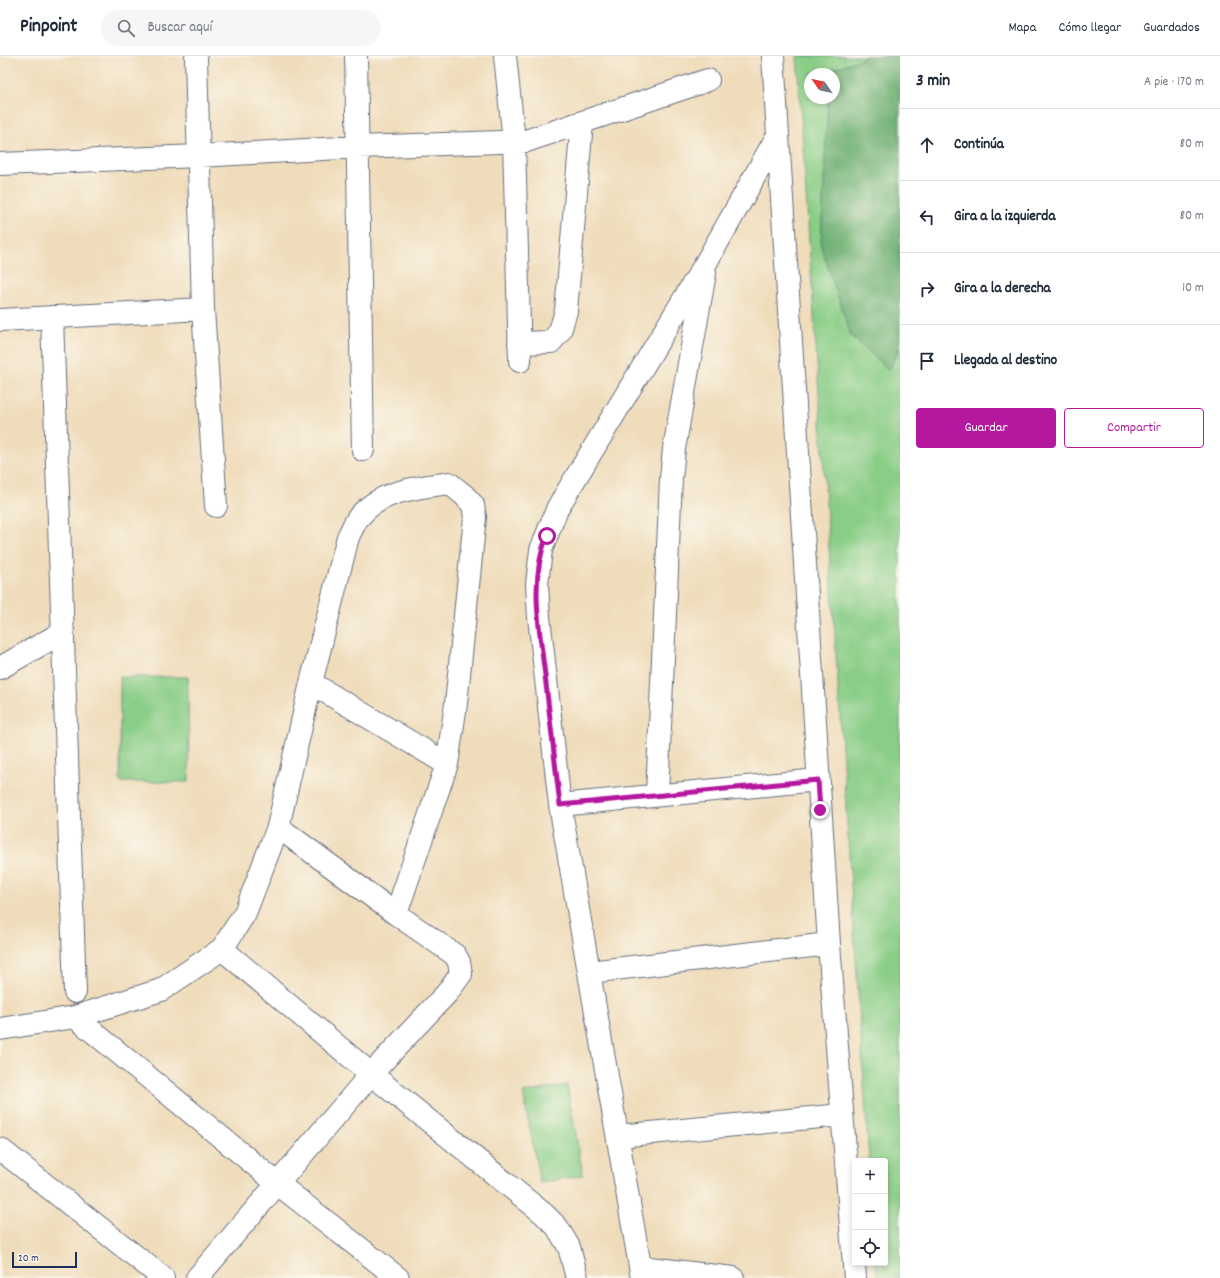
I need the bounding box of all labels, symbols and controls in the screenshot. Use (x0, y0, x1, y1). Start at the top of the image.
search box (101, 10, 381, 46)
text: Pinpoint (20, 14, 77, 41)
icon: search (115, 17, 137, 39)
text: Buscar aquí (147, 17, 212, 39)
text: Mapa (1009, 18, 1036, 38)
text: Cómo llegar (1058, 18, 1121, 38)
text: Guardados (1143, 18, 1200, 38)
north arrow (804, 68, 840, 104)
text: 3 min (916, 70, 950, 94)
text: A pie · 170 m (1144, 73, 1204, 92)
icon: ahead (916, 134, 938, 156)
text: Continúa (954, 134, 1004, 156)
text: 80 m (1180, 135, 1204, 154)
icon: left (916, 206, 938, 228)
text: Gira a la izquierda (954, 206, 1055, 228)
text: 80 m (1180, 207, 1204, 226)
icon: right (916, 278, 938, 300)
text: Gira a la derecha (954, 278, 1051, 300)
text: 10 m (1182, 279, 1204, 298)
icon: arrive (916, 350, 938, 372)
text: Llegada al destino (954, 350, 1057, 372)
button: Guardar (916, 408, 1056, 448)
button: Compartir (1064, 408, 1204, 448)
route start (538, 527, 556, 545)
route end (811, 801, 829, 819)
map controls (852, 1158, 888, 1266)
button: + (852, 1158, 888, 1194)
button: − (852, 1194, 888, 1230)
button: locate (852, 1230, 888, 1266)
scale bar (12, 1250, 77, 1269)
text: 20 m (18, 1251, 39, 1267)

